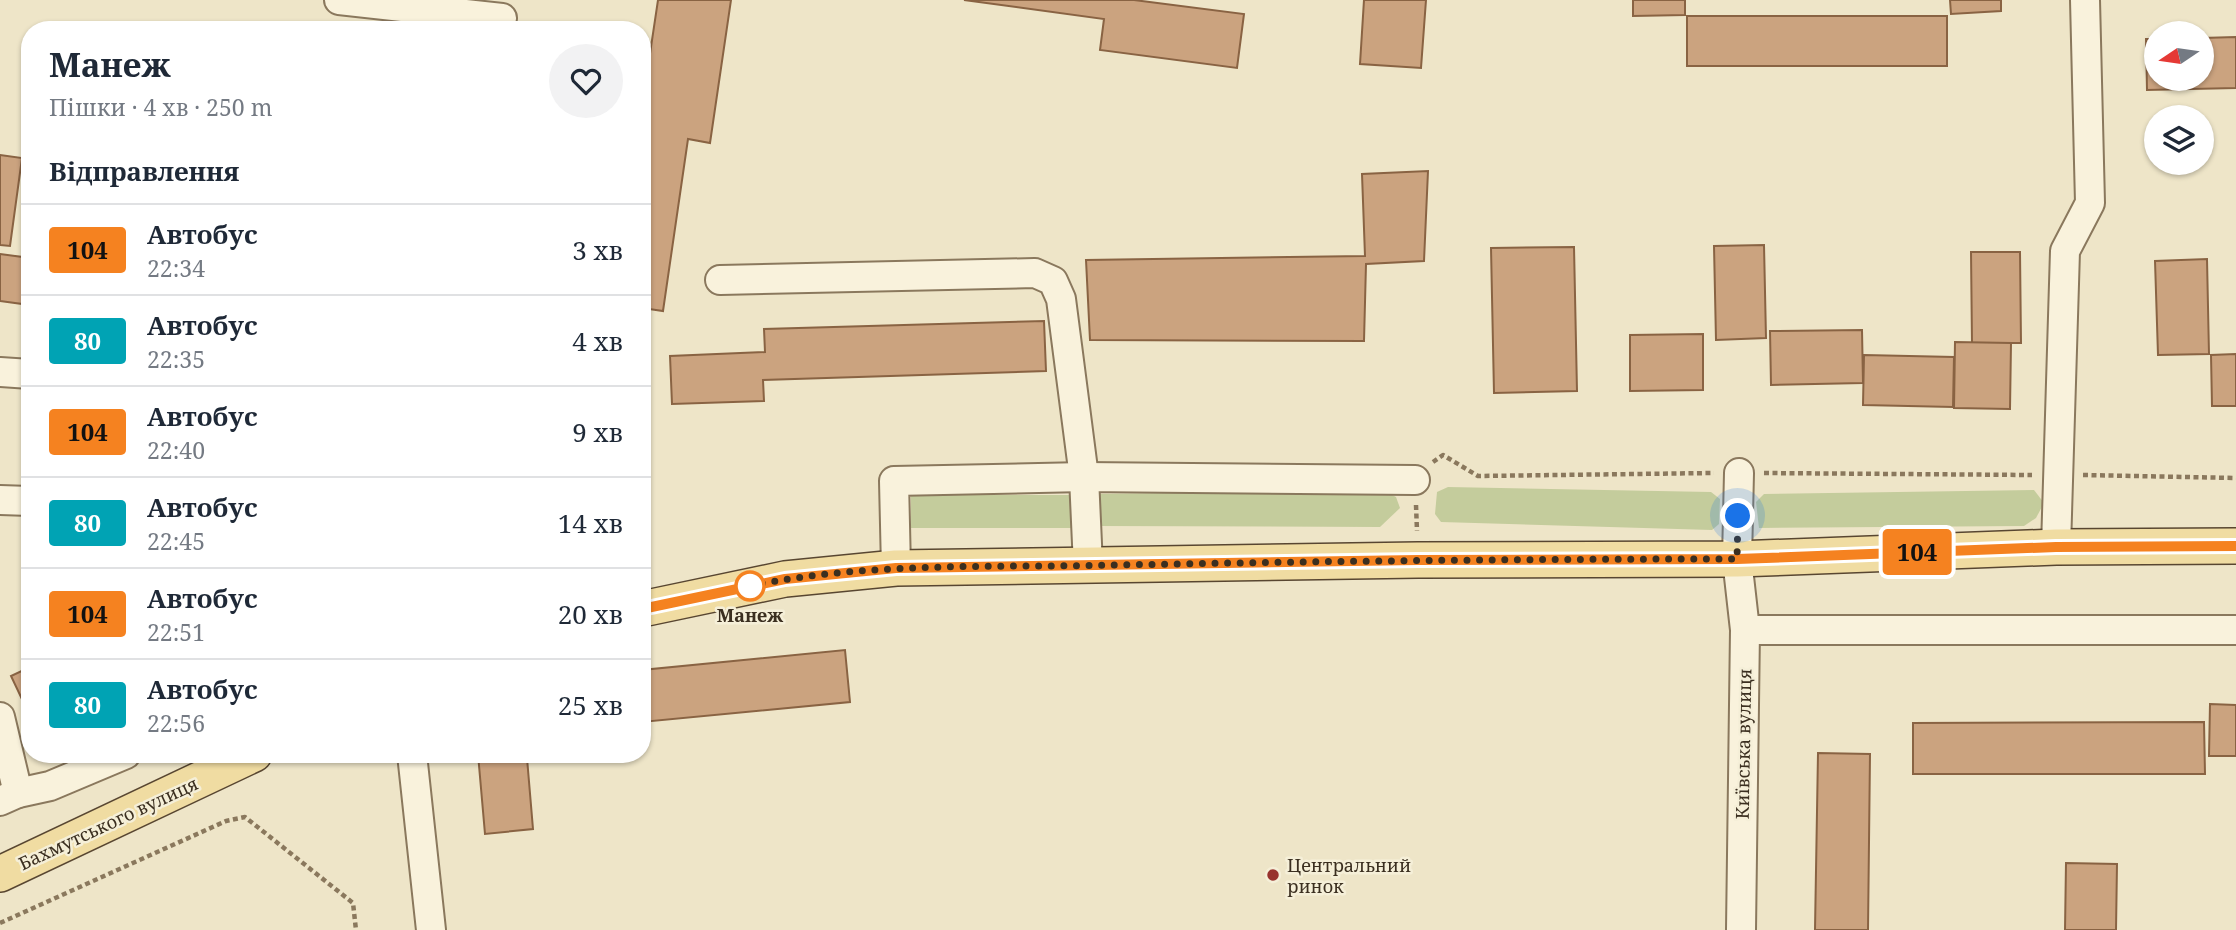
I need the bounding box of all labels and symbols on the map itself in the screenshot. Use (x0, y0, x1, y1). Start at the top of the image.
north arrow (2144, 21, 2214, 91)
your location (1720, 498, 1755, 533)
line badge: 104 (1877, 529, 1957, 575)
marker: Манеж (735, 571, 765, 601)
place label: Манеж (717, 603, 783, 627)
street label: Київська вулиця (1730, 668, 1756, 820)
street label: Бахмутського вулиця (14, 771, 202, 875)
place label: Центральний ринок (1287, 853, 1411, 898)
marker: Центральний ринок (1265, 867, 1281, 883)

